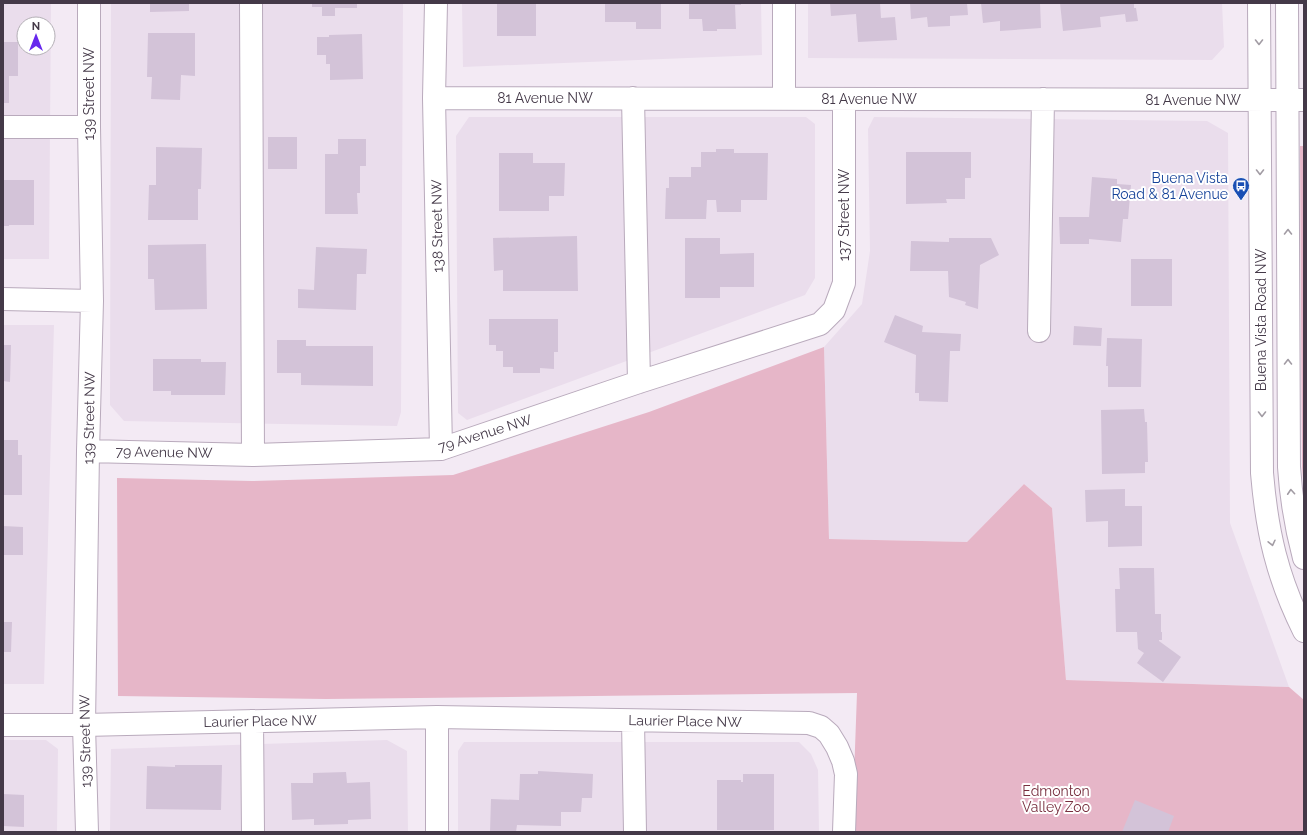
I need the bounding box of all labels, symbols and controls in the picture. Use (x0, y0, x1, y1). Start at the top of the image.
north arrow (16, 16, 56, 56)
text: N (32, 20, 40, 33)
one-way arrow (1255, 39, 1263, 45)
street label: 139 Street NW (81, 47, 97, 141)
street label: 81 Avenue NW (497, 90, 593, 106)
street label: 81 Avenue NW (821, 91, 917, 107)
street label: 81 Avenue NW (1145, 92, 1241, 108)
street label: 137 Street NW (836, 169, 852, 261)
one-way arrow (1256, 169, 1264, 175)
place label: Buena Vista Road & 81 Avenue (1111, 170, 1228, 202)
bus stop icon: Buena Vista Road & 81 Avenue (1231, 176, 1251, 201)
street label: 138 Street NW (428, 179, 446, 273)
one-way arrow (1284, 229, 1292, 235)
street label: Buena Vista Road NW (1253, 248, 1269, 391)
one-way arrow (1284, 359, 1293, 365)
street label: 139 Street NW (80, 371, 98, 465)
street label: 79 Avenue NW (436, 411, 534, 455)
one-way arrow (1258, 411, 1266, 417)
street label: 79 Avenue NW (115, 443, 213, 461)
one-way arrow (1286, 489, 1295, 495)
one-way arrow (1267, 540, 1275, 546)
street label: 139 Street NW (76, 694, 94, 788)
street label: Laurier Place NW (203, 712, 317, 730)
street label: Laurier Place NW (628, 712, 742, 730)
park label: Edmonton Valley Zoo (1022, 783, 1090, 815)

